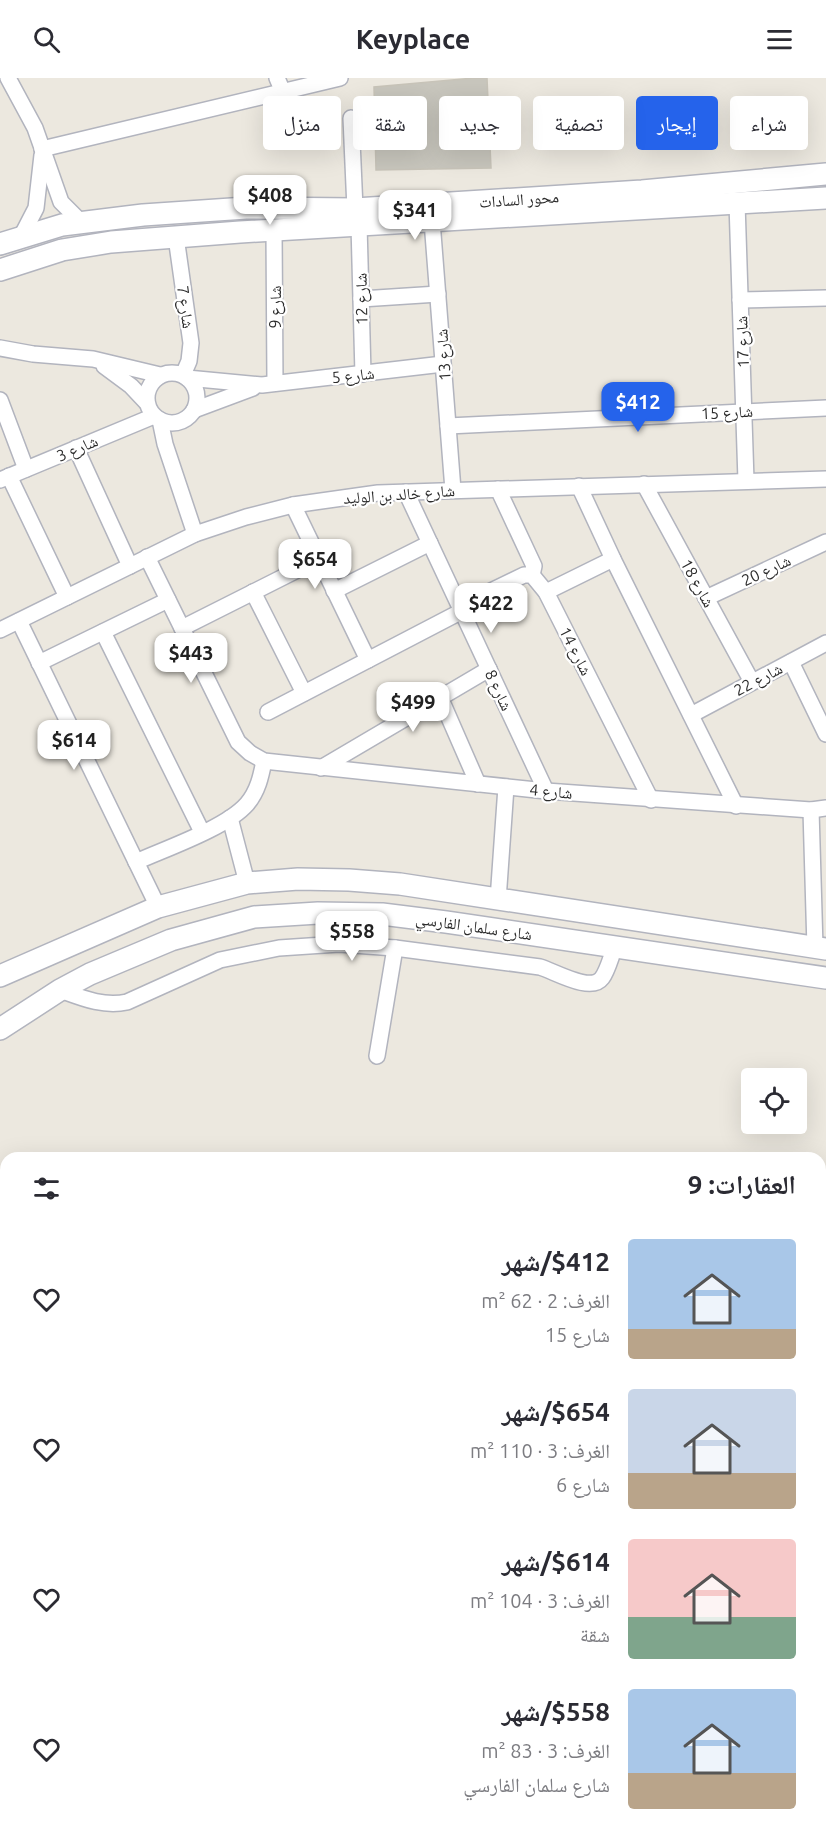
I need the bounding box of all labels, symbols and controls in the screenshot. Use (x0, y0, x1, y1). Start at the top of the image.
icon: search (30, 23, 63, 56)
icon: menu (763, 23, 796, 56)
text: Keyplace (356, 24, 470, 54)
chip: منزل (263, 96, 341, 150)
chip: شقة (353, 96, 427, 150)
chip: جديد (439, 96, 521, 150)
chip: تصفية (533, 96, 624, 150)
chip: إيجار (636, 96, 718, 150)
chip: شراء (730, 96, 808, 150)
pin: $408 (234, 175, 306, 226)
text: $408 (247, 183, 293, 206)
street label: محور السادات (479, 187, 560, 212)
pin: $341 (379, 190, 451, 241)
text: $341 (392, 198, 438, 221)
street label: شارع 12 (352, 273, 372, 325)
street label: شارع 7 (172, 284, 198, 330)
street label: شارع 9 (266, 285, 286, 329)
street label: شارع 17 (732, 316, 754, 368)
street label: شارع 13 (432, 328, 456, 382)
street label: شارع 5 (331, 364, 376, 388)
pin: $412 (602, 382, 674, 433)
text: $412 (615, 390, 661, 413)
street label: شارع 15 (700, 402, 754, 424)
street label: شارع 3 (54, 431, 101, 467)
street label: شارع خالد بن الوليد (343, 481, 456, 509)
pin: $654 (279, 539, 351, 590)
text: $654 (292, 547, 338, 570)
street label: شارع 20 (739, 551, 794, 591)
street label: شارع 18 (676, 556, 719, 611)
pin: $422 (455, 583, 527, 634)
text: $422 (468, 591, 514, 614)
street label: شارع 14 (554, 624, 596, 679)
pin: $443 (155, 633, 227, 684)
text: $443 (168, 641, 214, 664)
street label: شارع 22 (731, 659, 786, 701)
street label: شارع 8 (480, 667, 516, 714)
pin: $499 (377, 682, 449, 733)
text: $499 (390, 690, 436, 713)
pin: $614 (38, 720, 110, 771)
text: $614 (51, 728, 97, 751)
street label: شارع 4 (529, 780, 573, 804)
street label: شارع سلمان الفارسي (414, 909, 533, 947)
pin: $558 (316, 911, 388, 962)
text: $558 (329, 919, 375, 942)
map controls (741, 1068, 807, 1134)
button: locate (741, 1068, 807, 1134)
text: العقارات: 9 (688, 1170, 796, 1199)
icon: filters (30, 1172, 63, 1205)
text: $412/شهر (502, 1247, 610, 1276)
icon: home (676, 1263, 748, 1335)
icon: heart (30, 1283, 63, 1316)
text: الغرف: 2 · 62 m² (481, 1289, 610, 1312)
text: شارع 15 (545, 1323, 610, 1346)
text: $654/شهر (502, 1397, 610, 1426)
icon: home (676, 1413, 748, 1485)
icon: heart (30, 1433, 63, 1466)
text: الغرف: 3 · 110 m² (470, 1439, 610, 1462)
text: شارع 6 (556, 1473, 610, 1496)
text: $614/شهر (502, 1547, 610, 1576)
icon: home (676, 1563, 748, 1635)
icon: heart (30, 1583, 63, 1616)
text: الغرف: 3 · 104 m² (470, 1589, 610, 1612)
text: شقة (580, 1623, 610, 1646)
text: $558/شهر (502, 1697, 610, 1726)
icon: home (676, 1713, 748, 1785)
icon: heart (30, 1733, 63, 1766)
text: الغرف: 3 · 83 m² (481, 1739, 610, 1762)
text: شارع سلمان الفارسي (463, 1773, 610, 1796)

